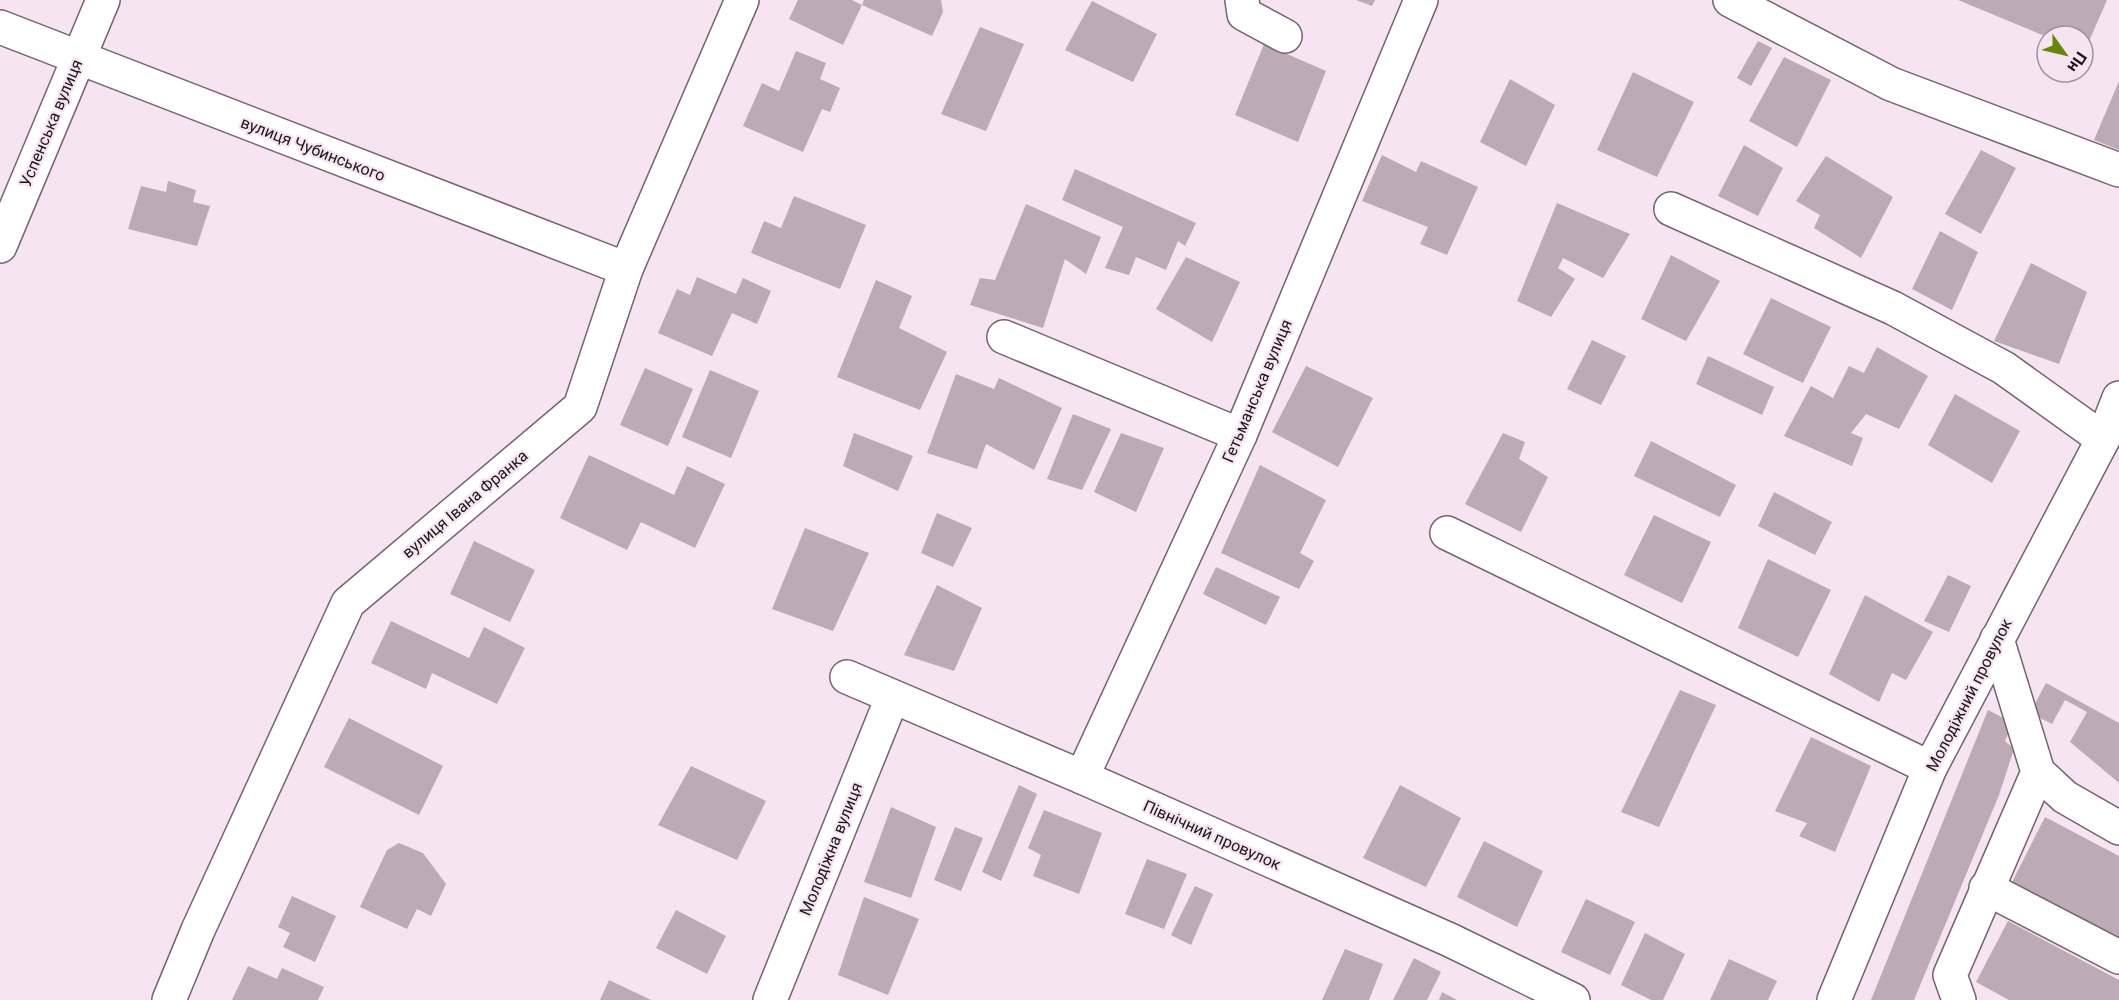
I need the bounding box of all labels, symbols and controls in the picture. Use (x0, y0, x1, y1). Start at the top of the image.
north arrow (2035, 24, 2095, 84)
text: Пн (2063, 48, 2091, 76)
street label: Успенська вулиця (16, 57, 86, 189)
street label: вулиця Чубинського (238, 113, 388, 185)
street label: Гетьманська вулиця (1218, 317, 1296, 465)
street label: вулиця Івана Франка (398, 446, 532, 562)
street label: Молодіжний провулок (1922, 615, 2016, 775)
street label: Молодіжна вулиця (796, 780, 866, 918)
street label: Північний провулок (1140, 796, 1284, 874)

